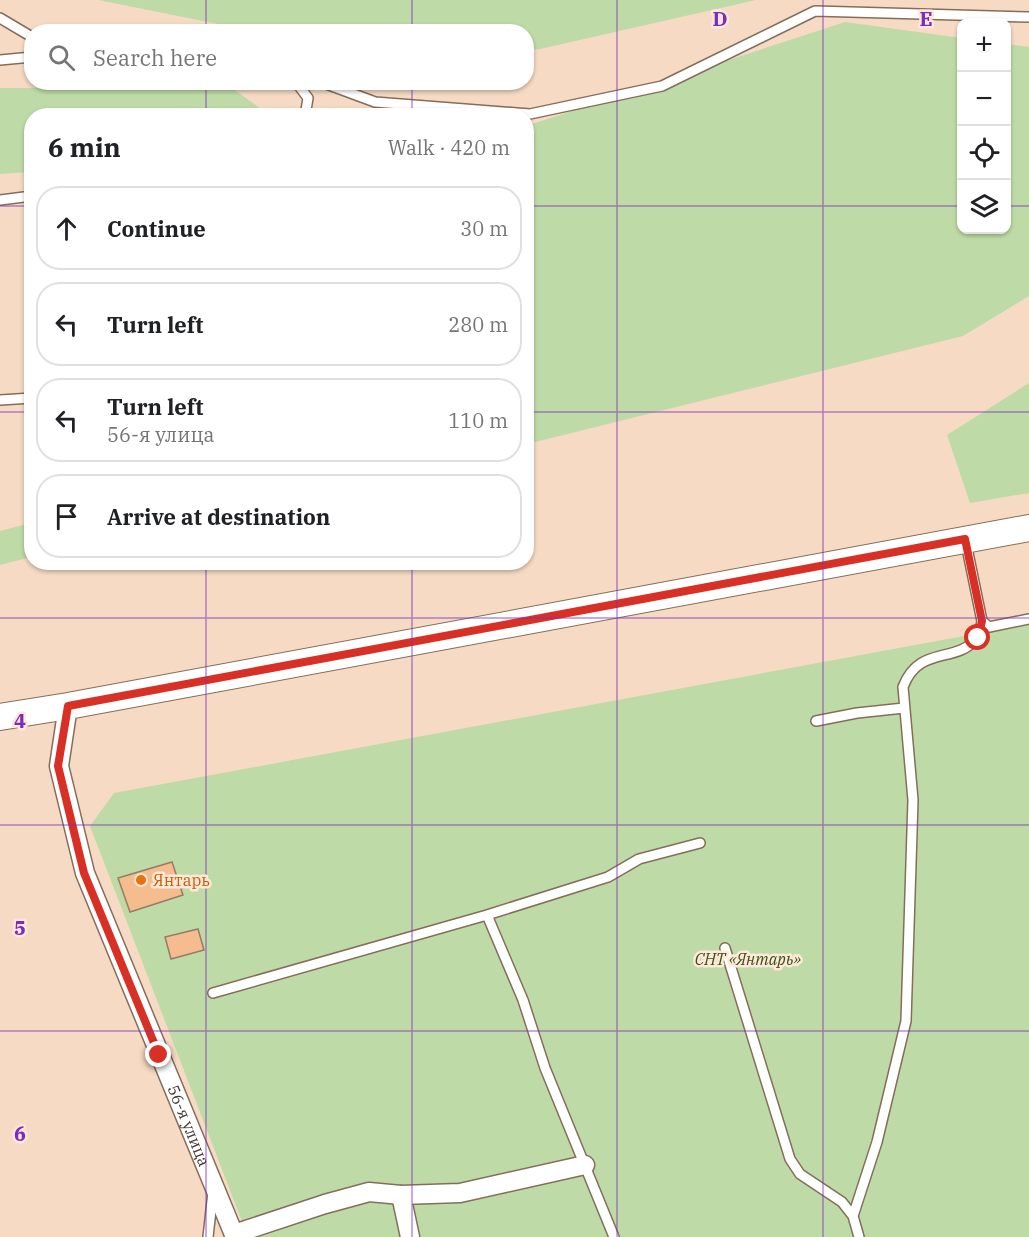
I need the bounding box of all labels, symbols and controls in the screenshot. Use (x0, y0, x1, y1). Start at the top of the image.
text: D (712, 5, 728, 32)
text: E (919, 5, 933, 32)
map controls (957, 18, 1011, 234)
button: + (957, 18, 1011, 72)
search box (24, 24, 534, 90)
icon: search (45, 41, 78, 74)
text: Search here (93, 43, 217, 72)
button: − (957, 72, 1011, 126)
button: locate (957, 126, 1011, 180)
text: 6 min (48, 130, 121, 164)
text: Walk · 420 m (388, 134, 510, 161)
button: layers (957, 180, 1011, 234)
icon: ahead (50, 212, 83, 245)
text: Continue (107, 214, 206, 243)
text: 30 m (460, 215, 508, 242)
icon: left (50, 308, 83, 341)
text: Turn left (107, 310, 203, 339)
text: 280 m (448, 311, 508, 338)
text: Turn left (107, 392, 203, 421)
icon: left (50, 404, 83, 437)
text: 110 m (448, 407, 508, 434)
text: 56-я улица (107, 421, 215, 448)
icon: arrive (50, 500, 83, 533)
text: Arrive at destination (107, 502, 330, 531)
route start (964, 624, 990, 650)
text: 4 (14, 707, 26, 734)
place label: Янтарь (153, 870, 210, 890)
marker: Янтарь (134, 873, 148, 887)
text: 5 (14, 914, 26, 941)
park label: СНТ «Янтарь» (695, 949, 802, 969)
route end (145, 1041, 171, 1067)
street label: 56-я улица (163, 1082, 215, 1169)
text: 6 (14, 1120, 26, 1147)

